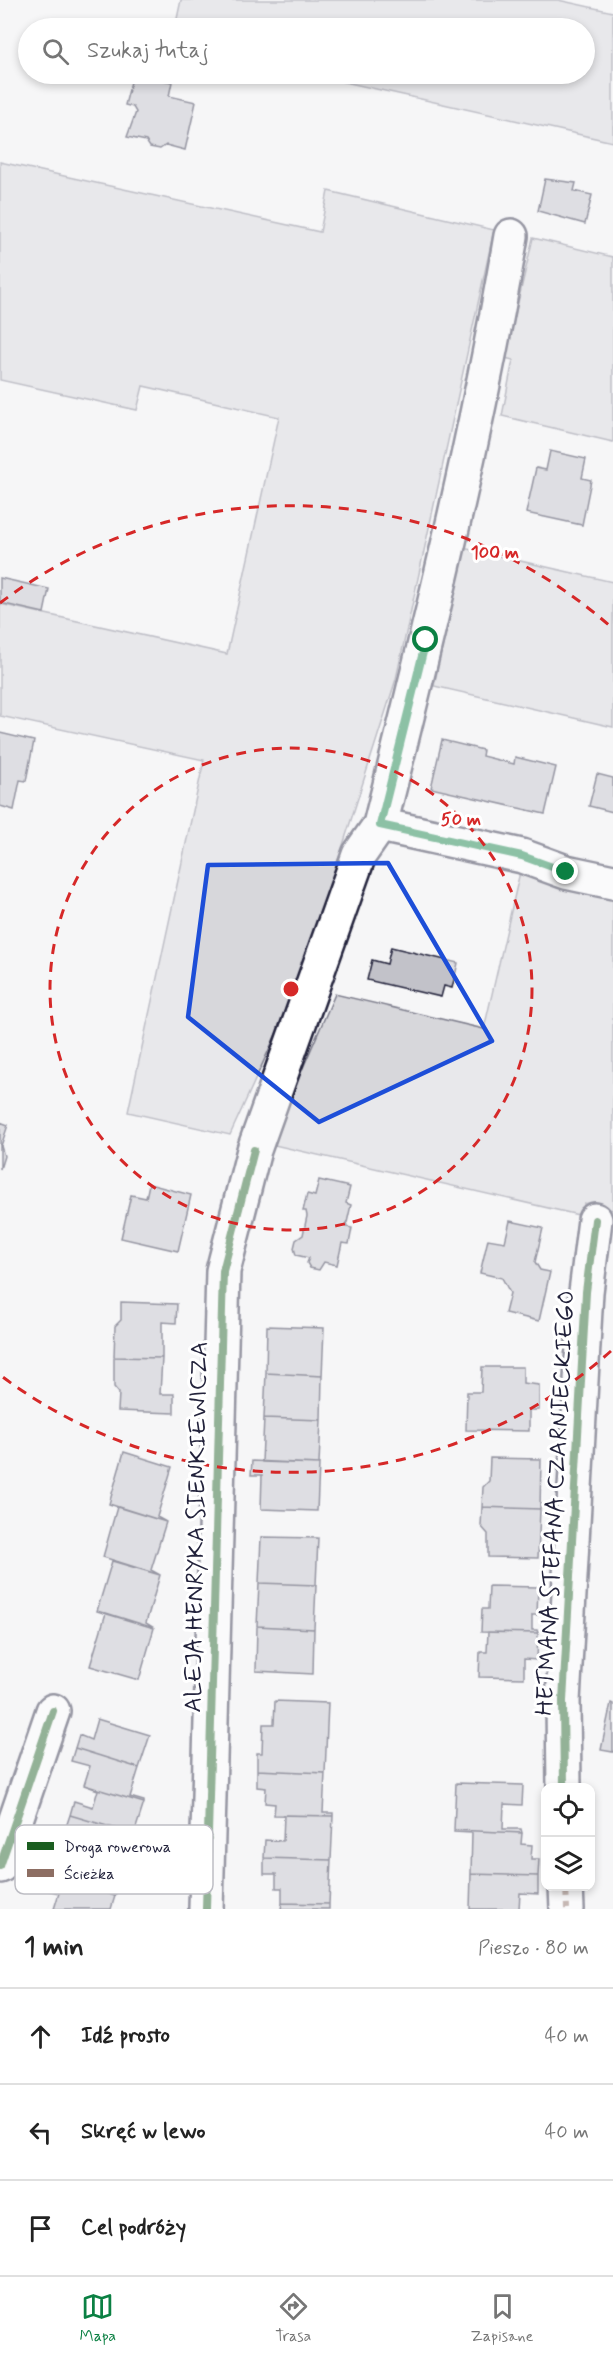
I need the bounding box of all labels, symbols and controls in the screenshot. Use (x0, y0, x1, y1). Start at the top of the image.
search box (18, 18, 595, 84)
icon: search (39, 35, 72, 68)
text: Szukaj tutaj (87, 37, 209, 65)
text: 100 m (471, 541, 519, 565)
route start (412, 626, 438, 652)
text: 50 m (441, 808, 481, 832)
route end (552, 858, 578, 884)
centre of rings (281, 979, 301, 999)
street label: HETMANA STEFANA CZARNIECKIEGO (529, 1289, 583, 1717)
street label: ALEJA HENRYKA SIENKIEWICZA (178, 1341, 216, 1713)
map controls (541, 1783, 595, 1891)
button: locate (541, 1783, 595, 1837)
legend (15, 1825, 213, 1894)
text: Droga rowerowa (64, 1837, 171, 1858)
button: layers (541, 1837, 595, 1891)
text: Ścieżka (64, 1864, 115, 1885)
text: 1 min (24, 1931, 84, 1965)
text: Pieszo · 80 m (478, 1935, 589, 1962)
icon: ahead (24, 2020, 57, 2053)
text: Idź prosto (81, 2022, 170, 2050)
text: 40 m (545, 2023, 589, 2050)
icon: left (24, 2116, 57, 2149)
text: Skręć w lewo (81, 2118, 206, 2146)
text: 40 m (545, 2119, 589, 2146)
icon: arrive (24, 2212, 57, 2245)
text: Cel podróży (81, 2214, 186, 2242)
tab: Mapa (80, 2290, 116, 2347)
tab: Trasa (275, 2290, 311, 2347)
tab: Zapisane (471, 2290, 533, 2347)

